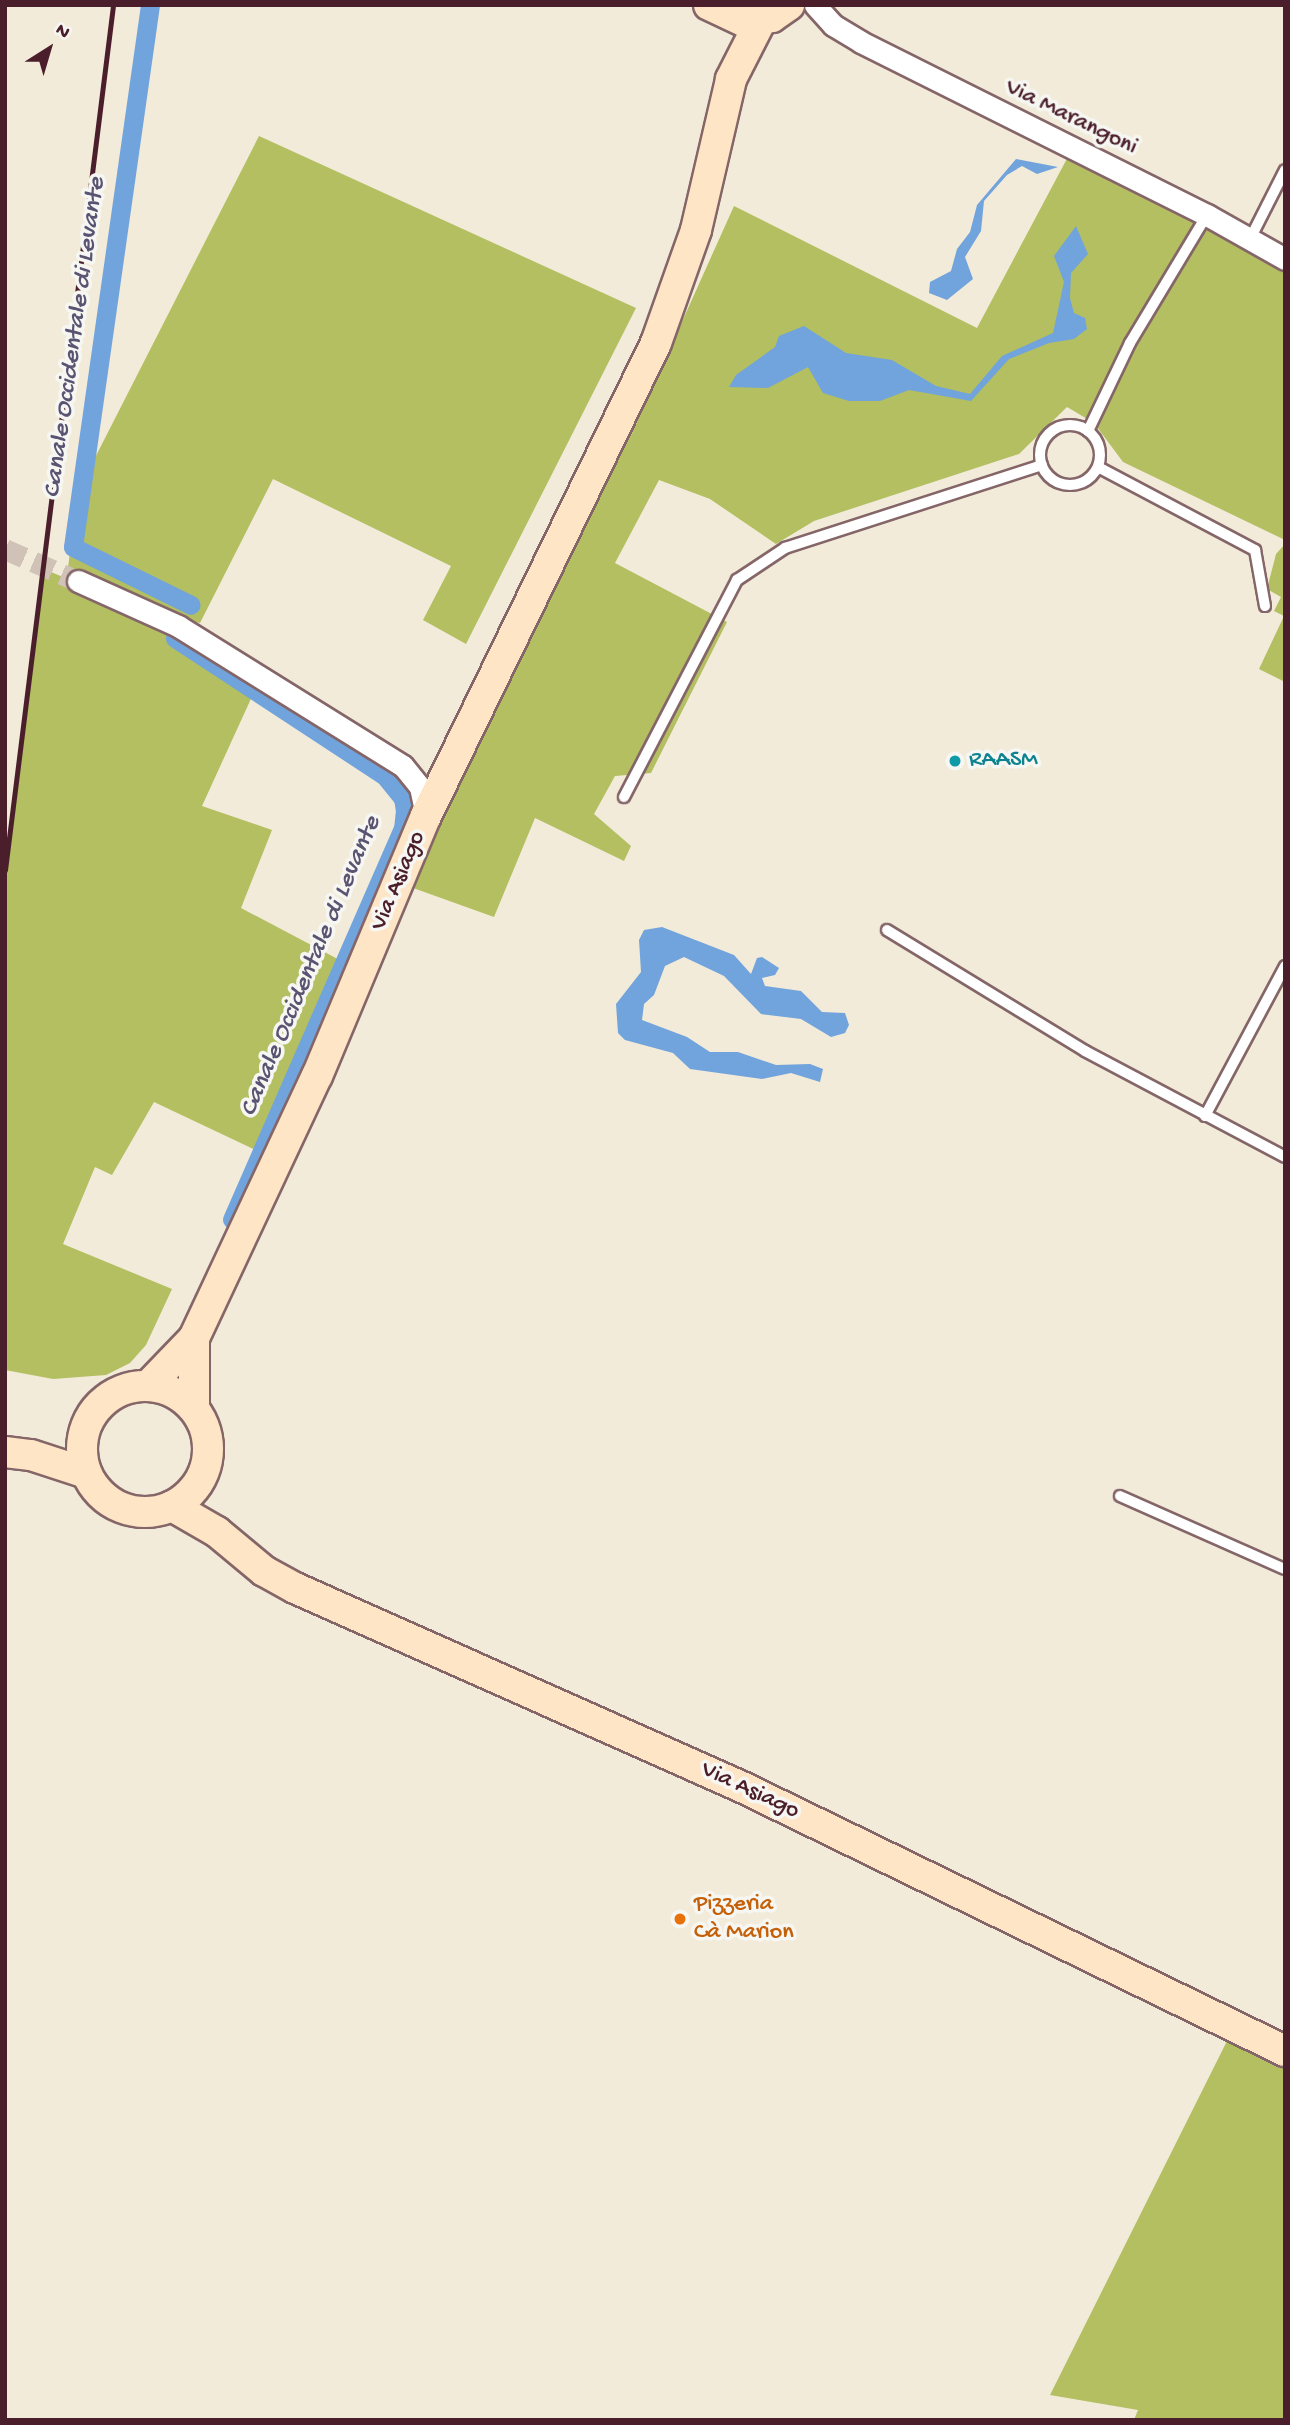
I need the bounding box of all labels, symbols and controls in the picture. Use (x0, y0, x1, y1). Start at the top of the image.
north arrow (14, 14, 84, 84)
text: N (50, 19, 74, 45)
street label: Via Marangoni (1000, 74, 1142, 162)
water label: Canale Occidentale di Levante (38, 176, 114, 500)
place label: RAASM (969, 747, 1038, 775)
marker: RAASM (947, 753, 963, 769)
water label: Canale Occidentale di Levante (235, 812, 389, 1122)
street label: Via Asiago (365, 827, 433, 935)
street label: Via Asiago (696, 1756, 804, 1826)
place label: Pizzeria Cà Marion (694, 1891, 794, 1947)
marker: Pizzeria Cà Marion (672, 1911, 688, 1927)

